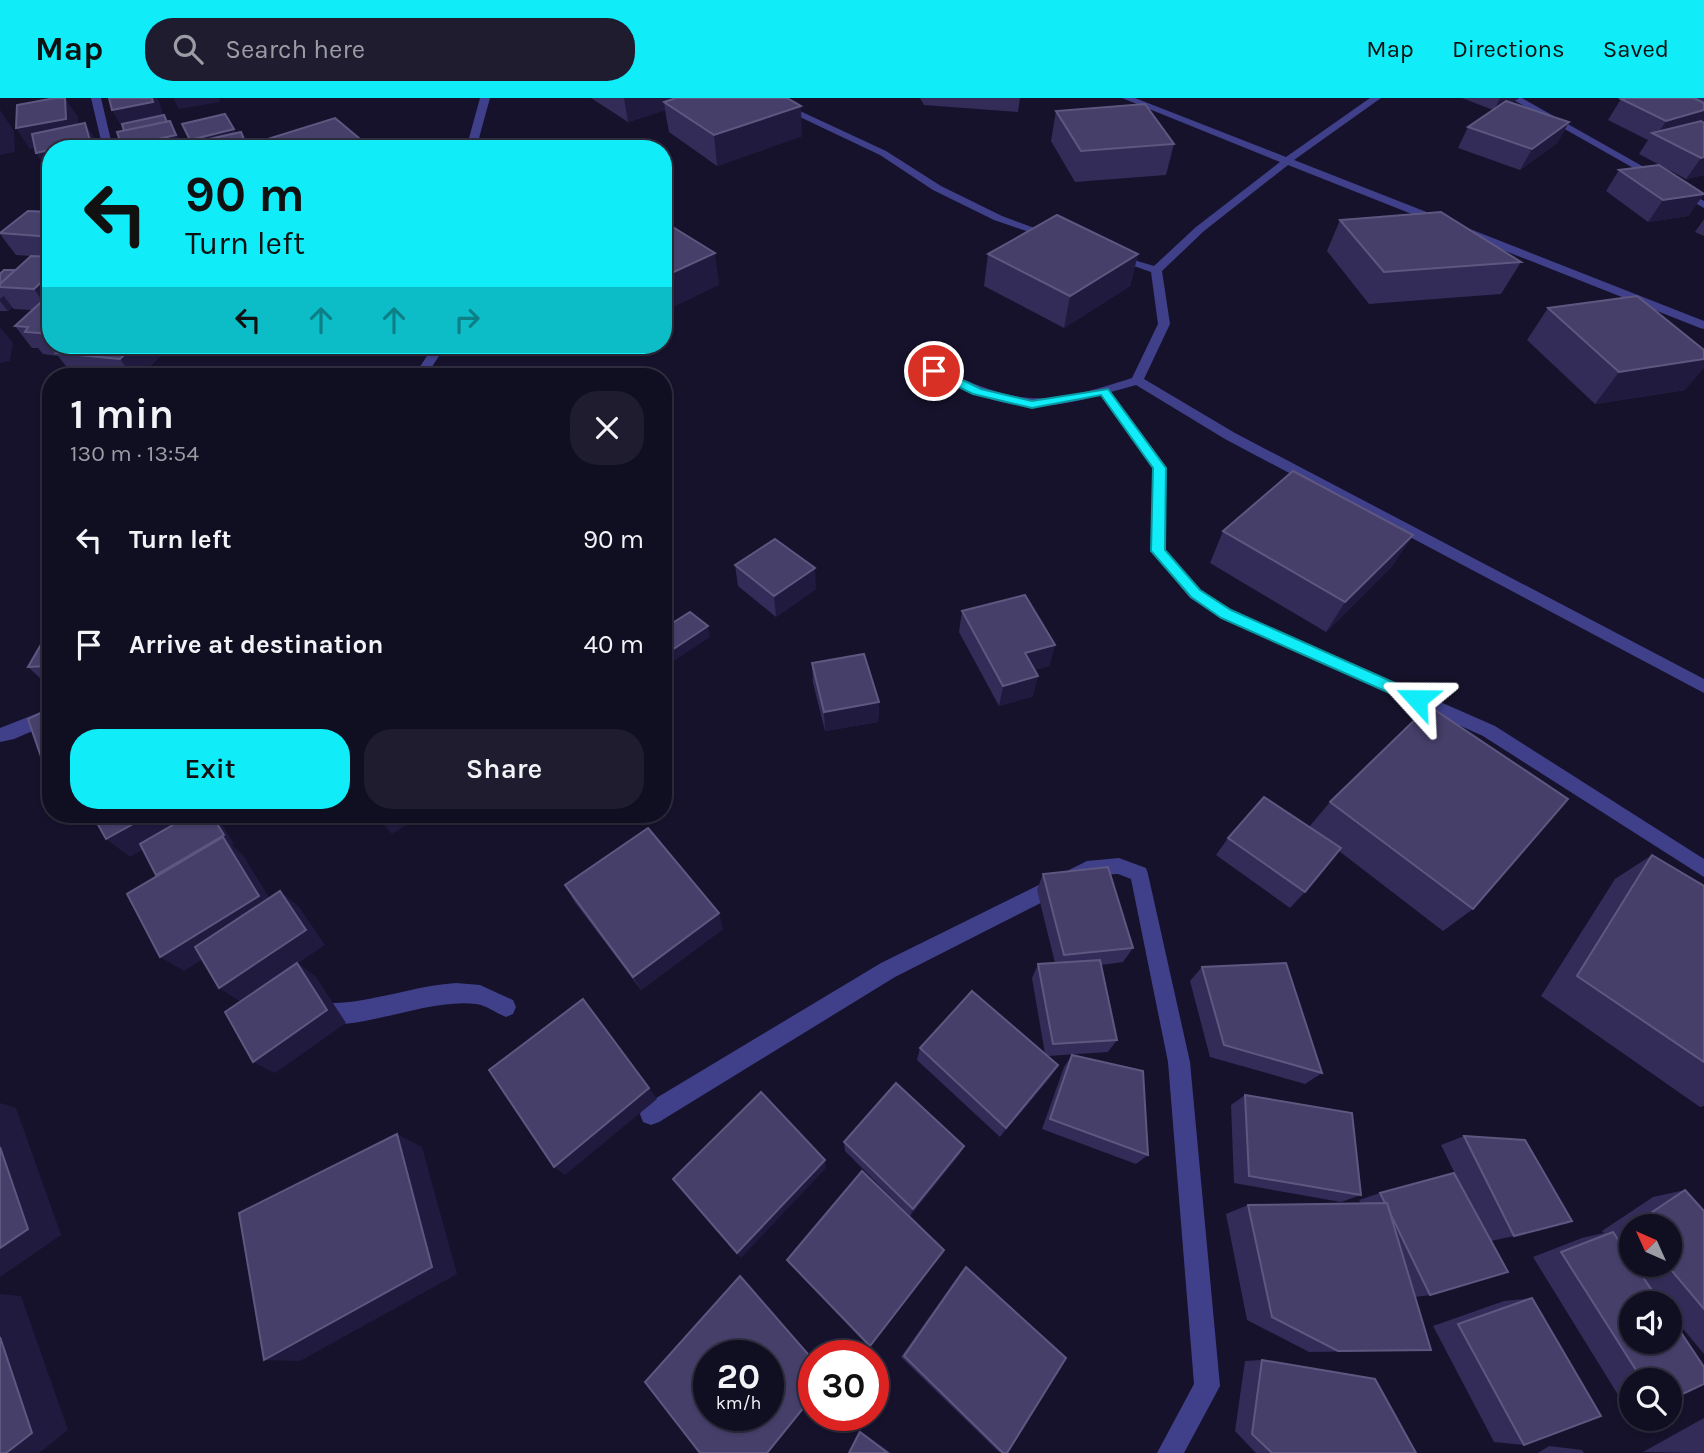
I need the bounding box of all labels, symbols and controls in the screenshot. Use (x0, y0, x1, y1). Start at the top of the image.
search box (145, 18, 635, 81)
text: Map (35, 30, 103, 68)
icon: search (169, 30, 207, 68)
text: Search here (225, 34, 365, 65)
text: Map (1366, 35, 1414, 63)
text: Directions (1452, 35, 1565, 63)
text: Saved (1603, 35, 1669, 63)
text: 90 m (185, 166, 305, 223)
icon: left (70, 168, 161, 259)
text: Turn left (185, 225, 305, 262)
icon: left (229, 301, 267, 339)
icon: ahead (302, 301, 340, 339)
icon: ahead (375, 301, 413, 339)
icon: right (448, 301, 486, 339)
pin (904, 341, 964, 401)
icon: arrive (915, 352, 953, 390)
text: 1 min (70, 389, 174, 439)
button: close (570, 391, 644, 465)
text: 130 m · 13:54 (70, 440, 199, 467)
icon: left (70, 521, 108, 559)
text: Turn left (129, 524, 231, 555)
text: 90 m (583, 524, 644, 555)
icon: arrive (70, 626, 108, 664)
text: Arrive at destination (129, 629, 383, 660)
text: 40 m (584, 629, 644, 660)
position arrow (1380, 662, 1454, 736)
button: Exit (70, 729, 350, 809)
button: Share (364, 729, 644, 809)
north arrow (1619, 1214, 1682, 1278)
map controls (1619, 1214, 1682, 1431)
button: sound (1619, 1291, 1682, 1354)
speed limit sign: 30 (798, 1340, 889, 1431)
text: 20 (717, 1356, 760, 1397)
button: search (1619, 1368, 1682, 1431)
text: km/h (716, 1392, 761, 1414)

